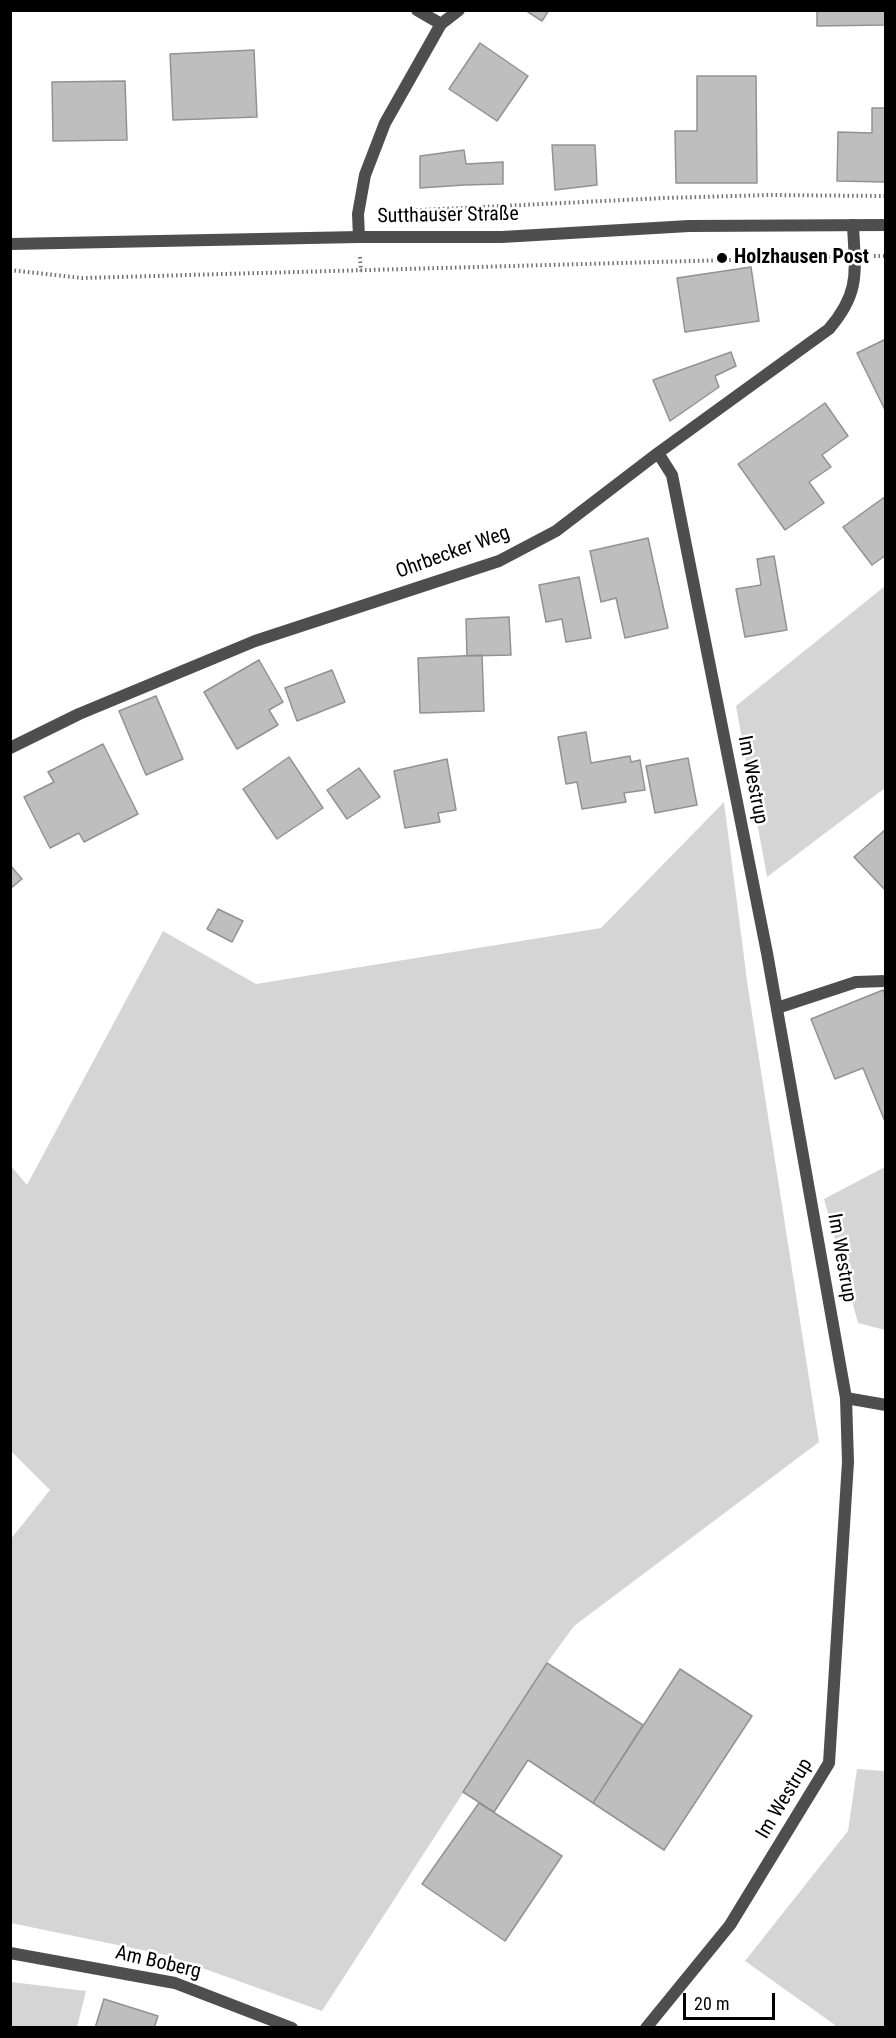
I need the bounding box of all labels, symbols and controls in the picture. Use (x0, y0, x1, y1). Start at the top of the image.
street label: Sutthauser Straße (377, 203, 519, 229)
place label: Holzhausen Post (734, 246, 869, 270)
marker: Holzhausen Post (715, 251, 729, 265)
street label: Ohrbecker Weg (393, 521, 513, 585)
street label: Im Westrup (732, 734, 772, 826)
street label: Im Westrup (821, 1212, 861, 1304)
street label: Im Westrup (752, 1754, 818, 1844)
street label: Am Boberg (113, 1942, 203, 1984)
scale bar (686, 1981, 778, 2019)
text: 20 m (694, 1993, 729, 2014)

